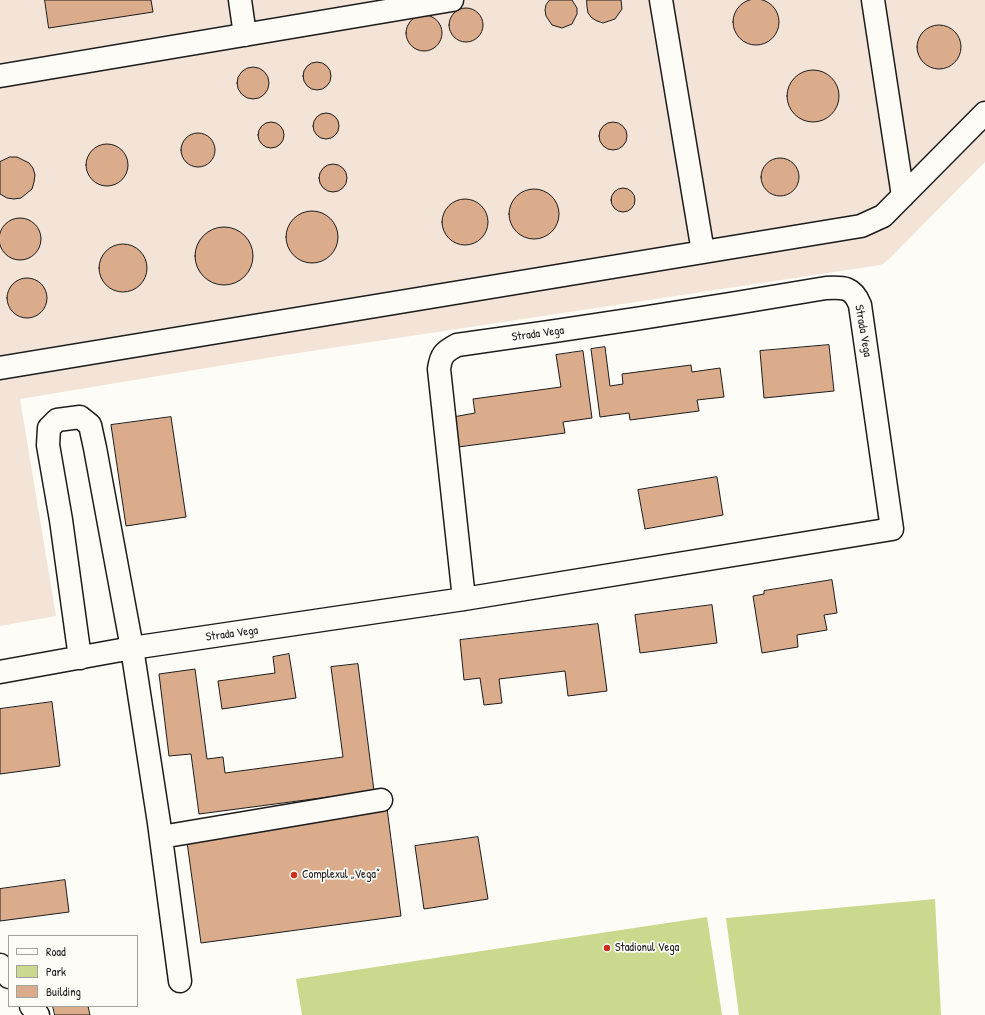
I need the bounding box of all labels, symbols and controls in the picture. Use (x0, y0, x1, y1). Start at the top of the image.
street label: Strada Vega (851, 304, 875, 358)
street label: Strada Vega (511, 323, 565, 345)
street label: Strada Vega (205, 623, 259, 645)
place label: Complexul „Vega” (302, 868, 380, 882)
marker: Complexul „Vega” (289, 870, 299, 880)
legend (8, 935, 138, 1007)
place label: Stadionul Vega (615, 941, 679, 955)
text: Road (46, 943, 66, 960)
marker: Stadionul Vega (602, 943, 612, 953)
text: Park (46, 963, 66, 980)
text: Building (46, 983, 81, 1000)

